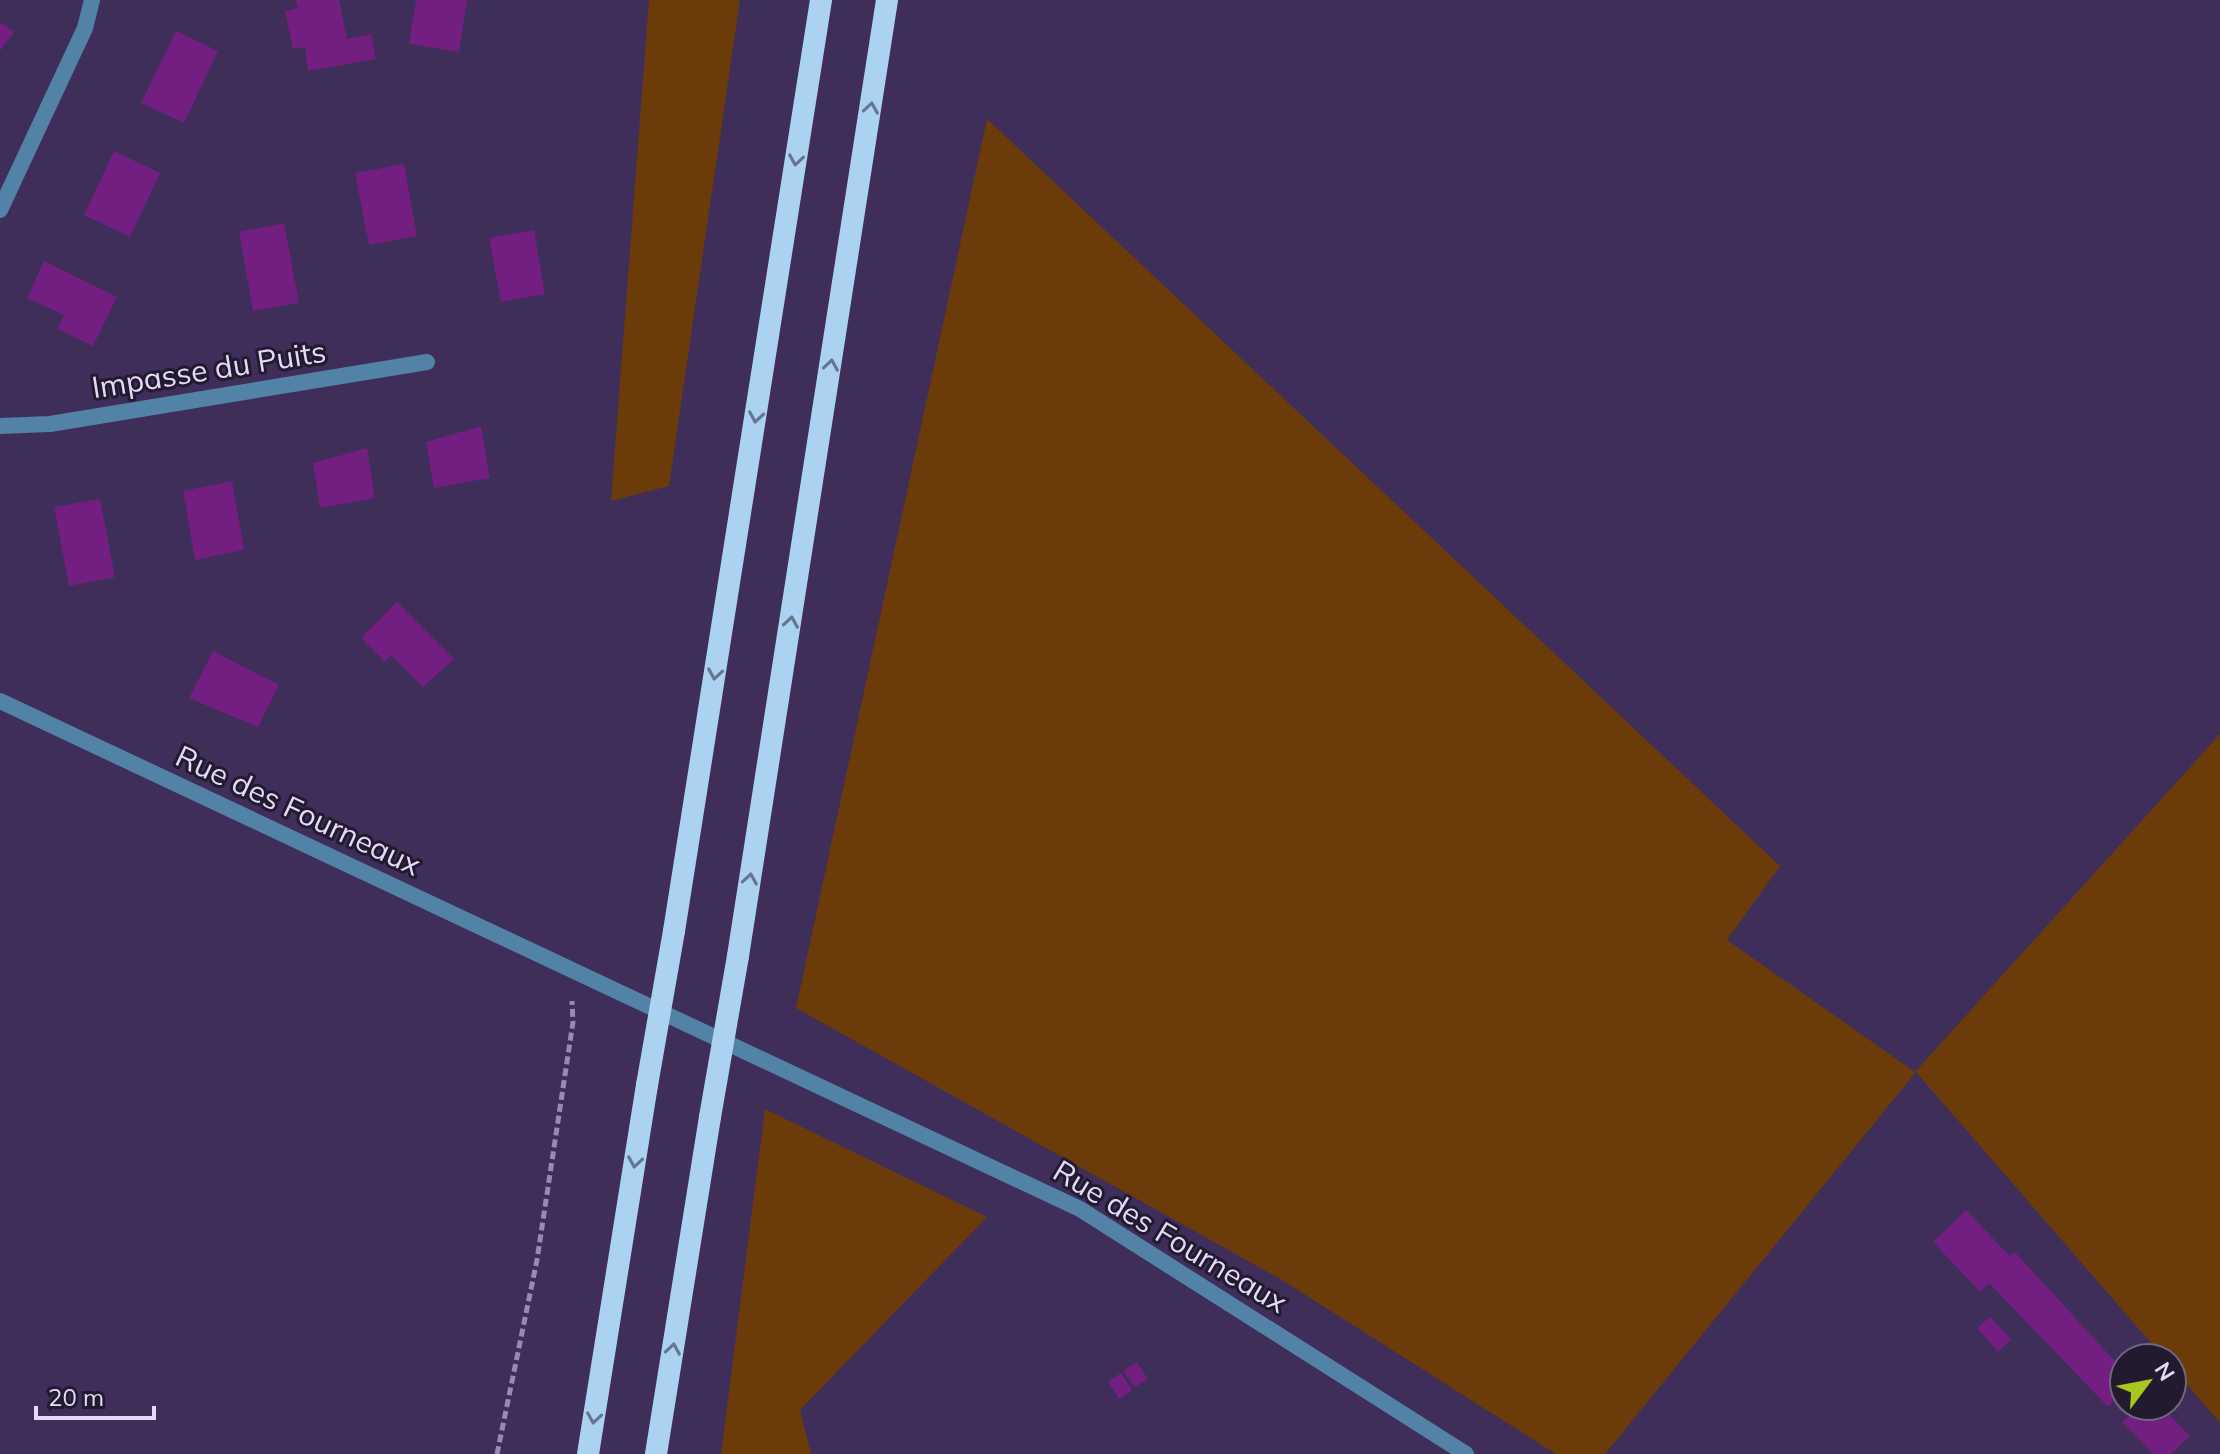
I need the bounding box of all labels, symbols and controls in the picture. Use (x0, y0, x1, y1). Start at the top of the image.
one-way arrow (862, 101, 879, 115)
one-way arrow (788, 153, 805, 167)
street label: Impasse du Puits (89, 332, 329, 406)
one-way arrow (822, 358, 839, 372)
one-way arrow (748, 410, 765, 424)
one-way arrow (782, 615, 799, 629)
one-way arrow (707, 667, 724, 681)
street label: Rue des Fourneaux (170, 737, 427, 884)
one-way arrow (741, 872, 758, 885)
street label: Rue des Fourneaux (1047, 1151, 1294, 1321)
one-way arrow (627, 1155, 644, 1168)
one-way arrow (664, 1342, 681, 1356)
north arrow (2108, 1342, 2188, 1422)
text: N (2149, 1357, 2181, 1386)
scale bar (36, 1370, 154, 1420)
text: 20 m (48, 1382, 104, 1412)
one-way arrow (586, 1411, 603, 1425)

